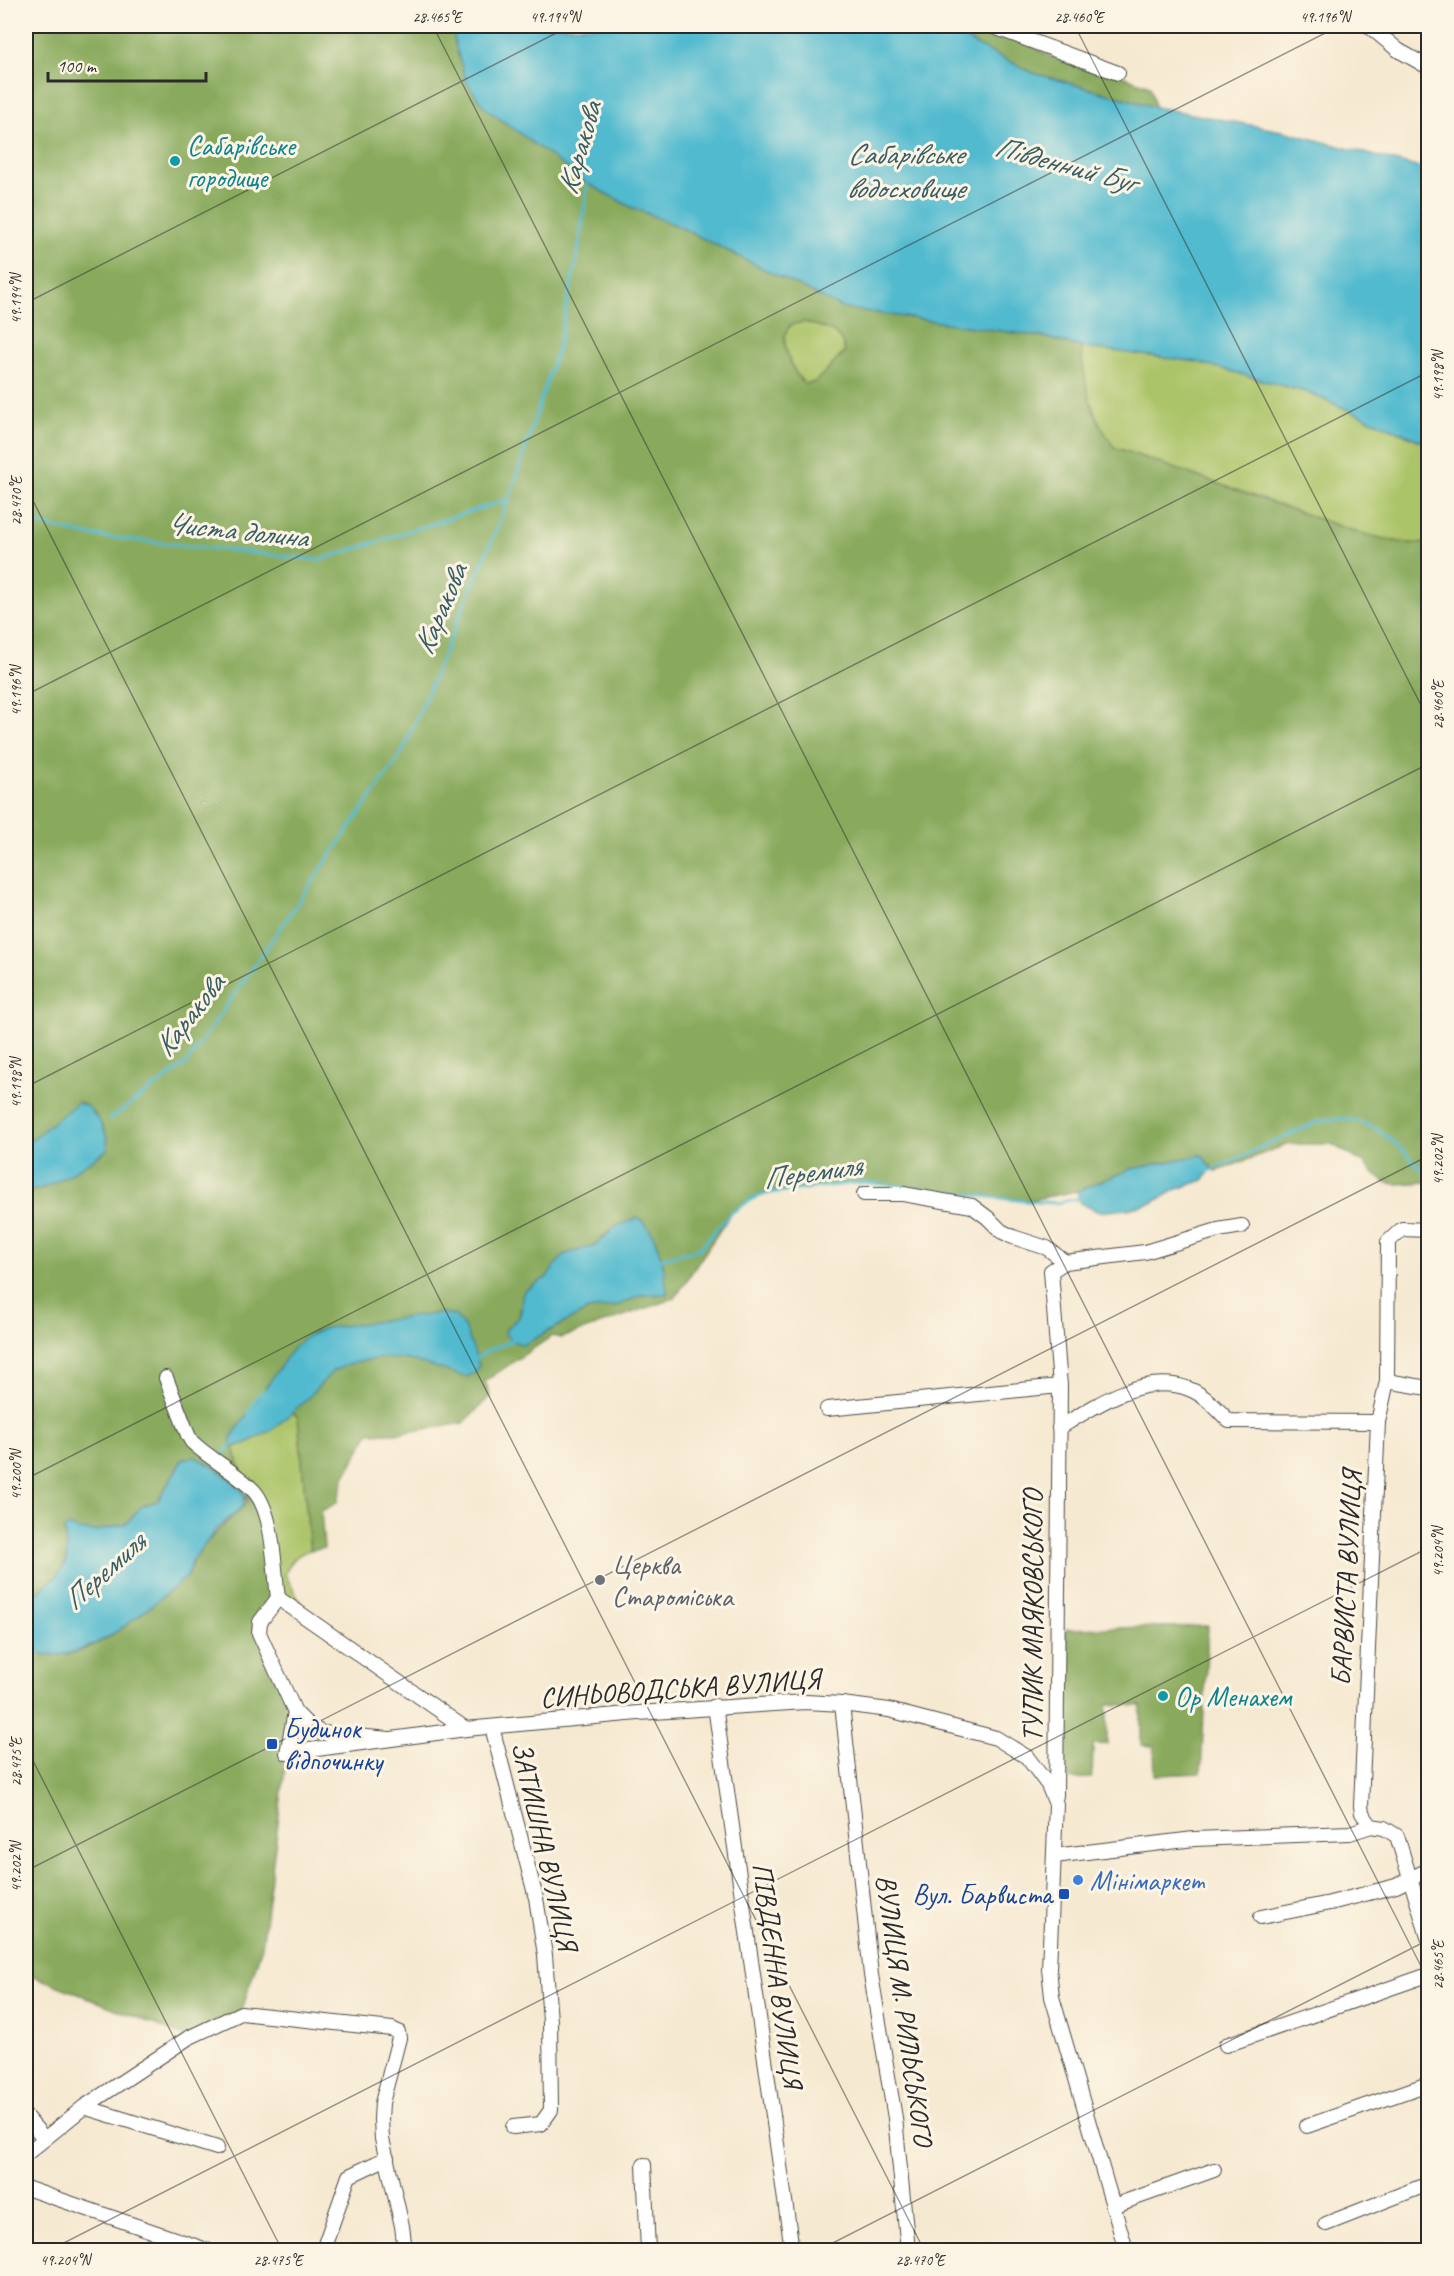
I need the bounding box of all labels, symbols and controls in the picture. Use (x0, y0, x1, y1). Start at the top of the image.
text: 28.465°E (413, 8, 464, 27)
text: 49.194°N (530, 8, 583, 27)
text: 28.460°E (1055, 8, 1106, 27)
text: 49.196°N (1300, 8, 1353, 27)
scale bar (48, 45, 206, 83)
text: 100 m (57, 55, 98, 77)
water label: Каракова (548, 95, 611, 198)
water label: Південний Буг (991, 127, 1146, 203)
place label: Сабарівське городище (187, 128, 297, 195)
water label: Сабарівське водосховище (846, 135, 968, 207)
marker: Сабарівське городище (168, 154, 182, 168)
text: 49.194°N (7, 271, 26, 324)
text: 49.198°N (1429, 348, 1448, 401)
text: 28.470°E (7, 474, 26, 525)
water label: Чиста долина (165, 504, 312, 557)
water label: Каракова (404, 556, 477, 660)
text: 49.196°N (7, 663, 26, 716)
text: 28.460°E (1429, 678, 1448, 729)
water label: Каракова (145, 964, 235, 1064)
text: 49.198°N (7, 1055, 26, 1108)
text: 49.202°N (1429, 1132, 1448, 1185)
water label: Перемиля (761, 1146, 867, 1198)
text: 49.200°N (7, 1447, 26, 1500)
street label: БАРВИСТА ВУЛИЦЯ (1323, 1465, 1369, 1687)
street label: ТУПИК МАЯКОВСЬКОГО (1015, 1487, 1050, 1742)
water label: Перемиля (55, 1521, 156, 1618)
text: 49.204°N (1429, 1524, 1448, 1577)
place label: Церква Староміська (612, 1547, 735, 1614)
marker: Церква Староміська (593, 1573, 607, 1587)
street label: СИНЬОВОДСЬКА ВУЛИЦЯ (539, 1660, 826, 1715)
place label: Ор Менахем (1175, 1679, 1293, 1714)
marker: Ор Менахем (1156, 1689, 1170, 1703)
place label: Будинок відпочинку (284, 1711, 385, 1778)
text: 28.475°E (7, 1735, 26, 1786)
marker: Будинок відпочинку (265, 1737, 279, 1751)
street label: ЗАТИШНА ВУЛИЦЯ (504, 1738, 587, 1958)
text: 49.202°N (7, 1839, 26, 1892)
street label: ПІВДЕННА ВУЛИЦЯ (745, 1861, 812, 2093)
place label: Мінімаркет (1090, 1863, 1205, 1898)
street label: ВУЛИЦЯ М. РИЛЬСЬКОГО (869, 1872, 942, 2151)
marker: Мінімаркет (1071, 1873, 1085, 1887)
place label: Вул. Барвиста (912, 1877, 1055, 1912)
marker: Вул. Барвиста (1057, 1887, 1071, 1901)
text: 28.465°E (1429, 1938, 1448, 1989)
text: 49.204°N (40, 2251, 93, 2270)
text: 28.475°E (254, 2251, 305, 2270)
text: 28.470°E (896, 2251, 947, 2270)

